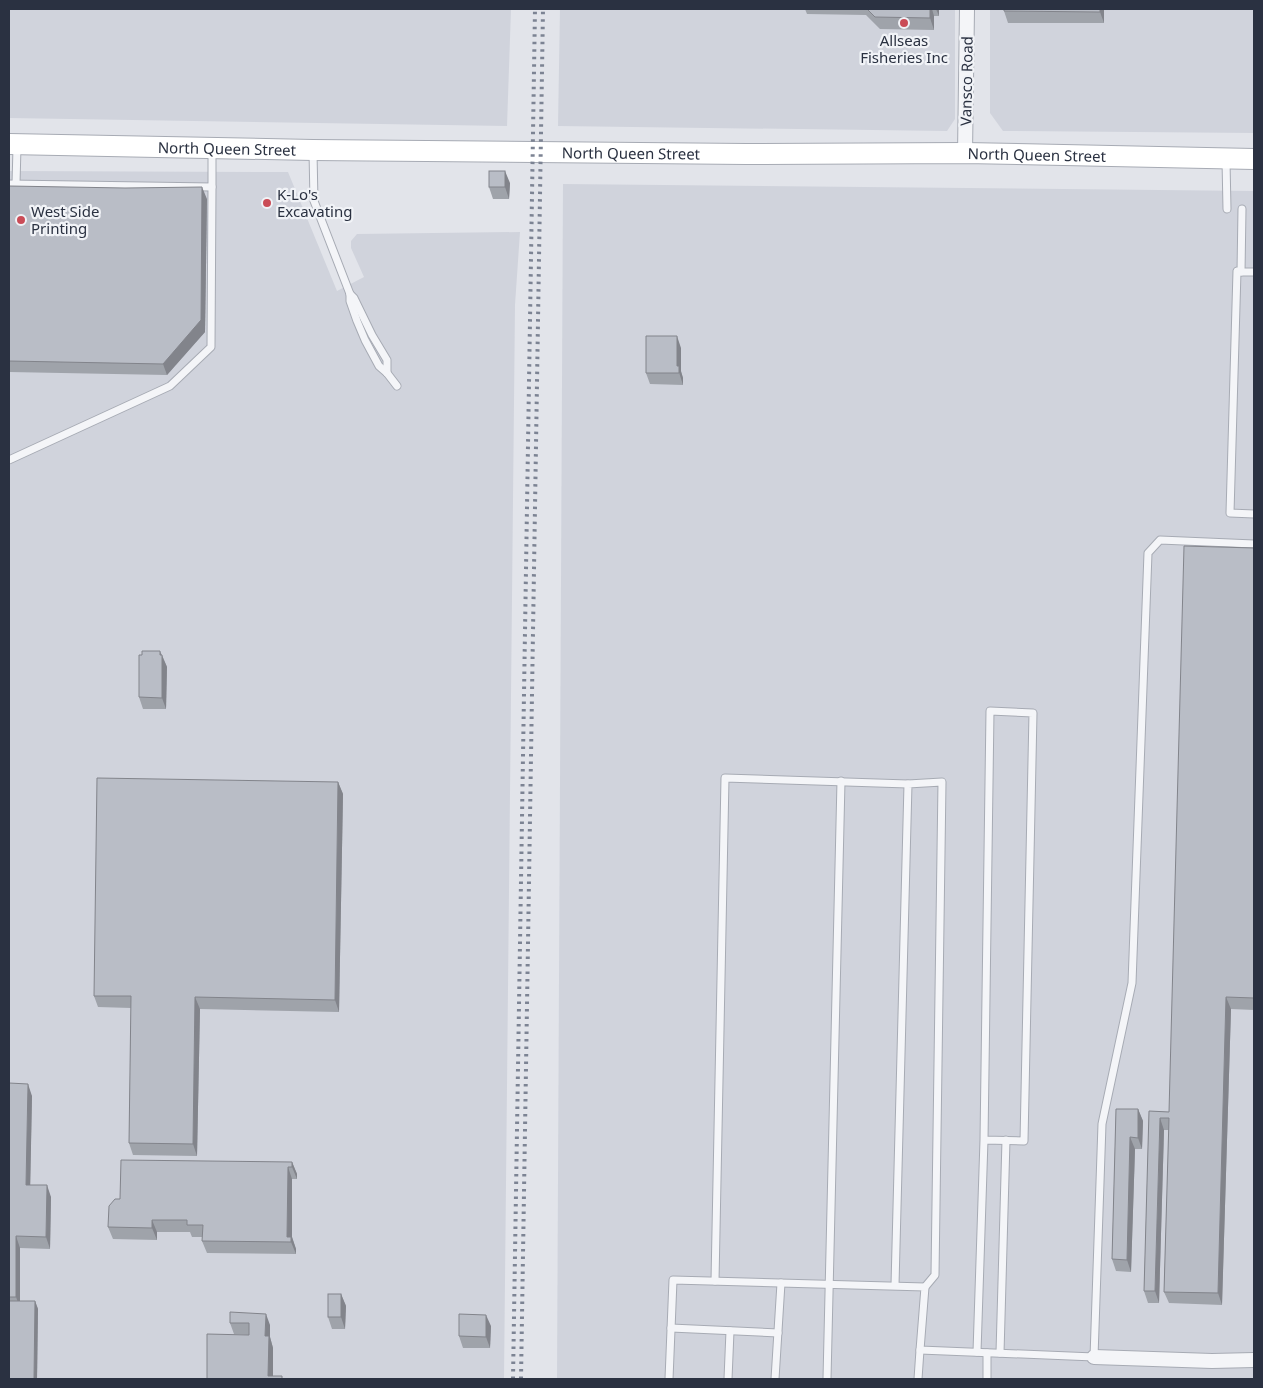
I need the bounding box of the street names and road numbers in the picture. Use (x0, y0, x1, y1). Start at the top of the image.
street label: Vansco Road (955, 36, 977, 126)
street label: North Queen Street (158, 137, 297, 160)
street label: North Queen Street (562, 142, 701, 164)
street label: North Queen Street (968, 143, 1107, 166)

